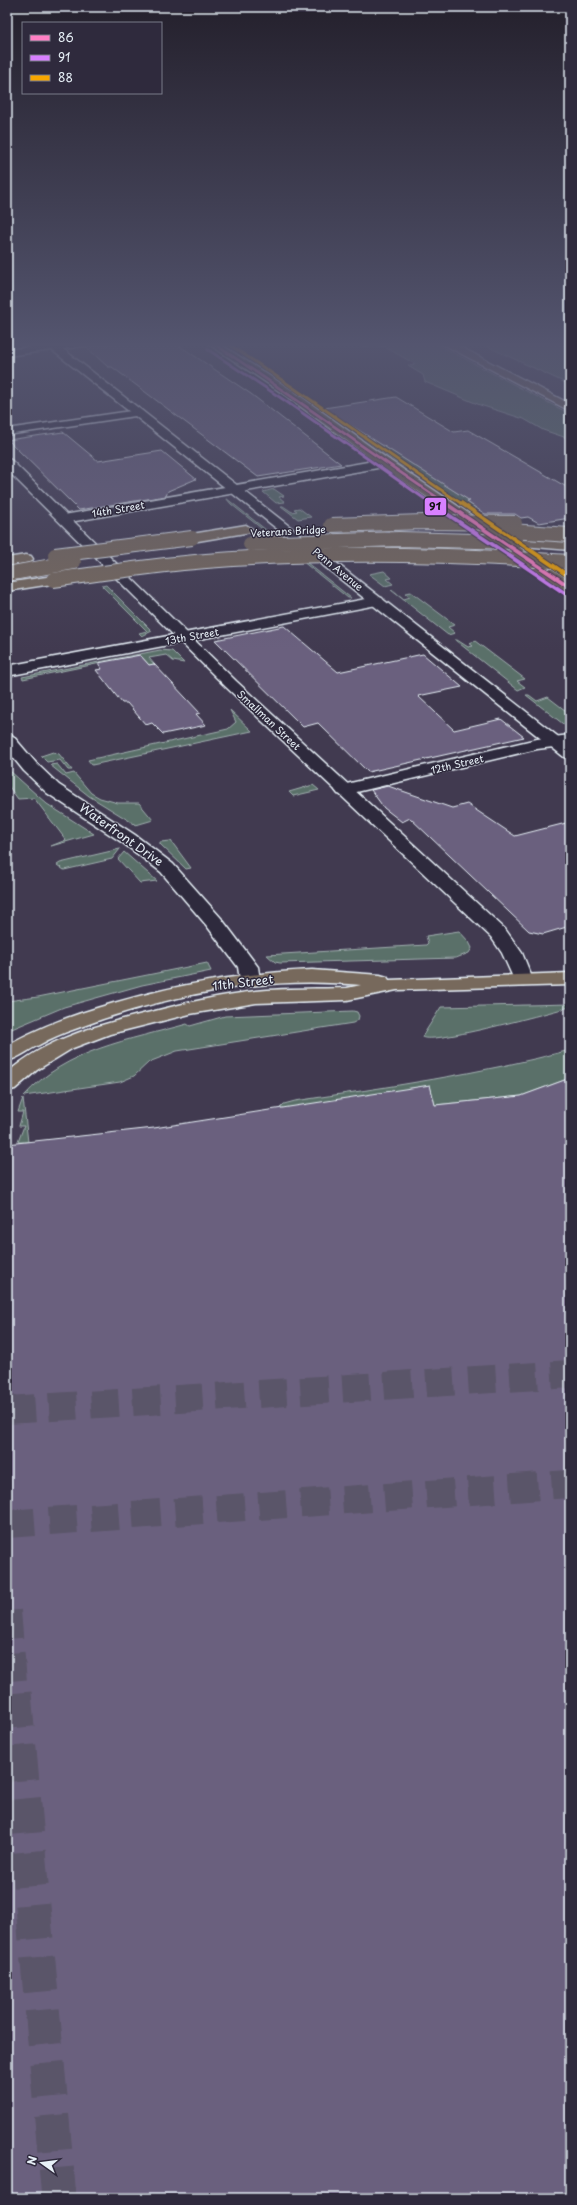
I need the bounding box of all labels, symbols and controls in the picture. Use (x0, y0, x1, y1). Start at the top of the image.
legend (22, 22, 162, 94)
text: 86 (58, 28, 74, 46)
text: 91 (58, 48, 70, 66)
text: 88 (58, 68, 73, 86)
street label: 14th Street (90, 496, 145, 521)
line badge: 91 (424, 497, 447, 516)
text: 91 (429, 497, 441, 514)
street label: Veterans Bridge (250, 521, 326, 540)
street label: Penn Avenue (310, 544, 367, 594)
street label: 13th Street (164, 623, 220, 648)
street label: Smallman Street (234, 686, 304, 753)
street label: 12th Street (429, 750, 485, 777)
street label: Waterfront Drive (76, 798, 167, 870)
street label: 11th Street (211, 969, 274, 995)
north arrow (22, 2143, 62, 2183)
text: N (23, 2154, 41, 2167)

